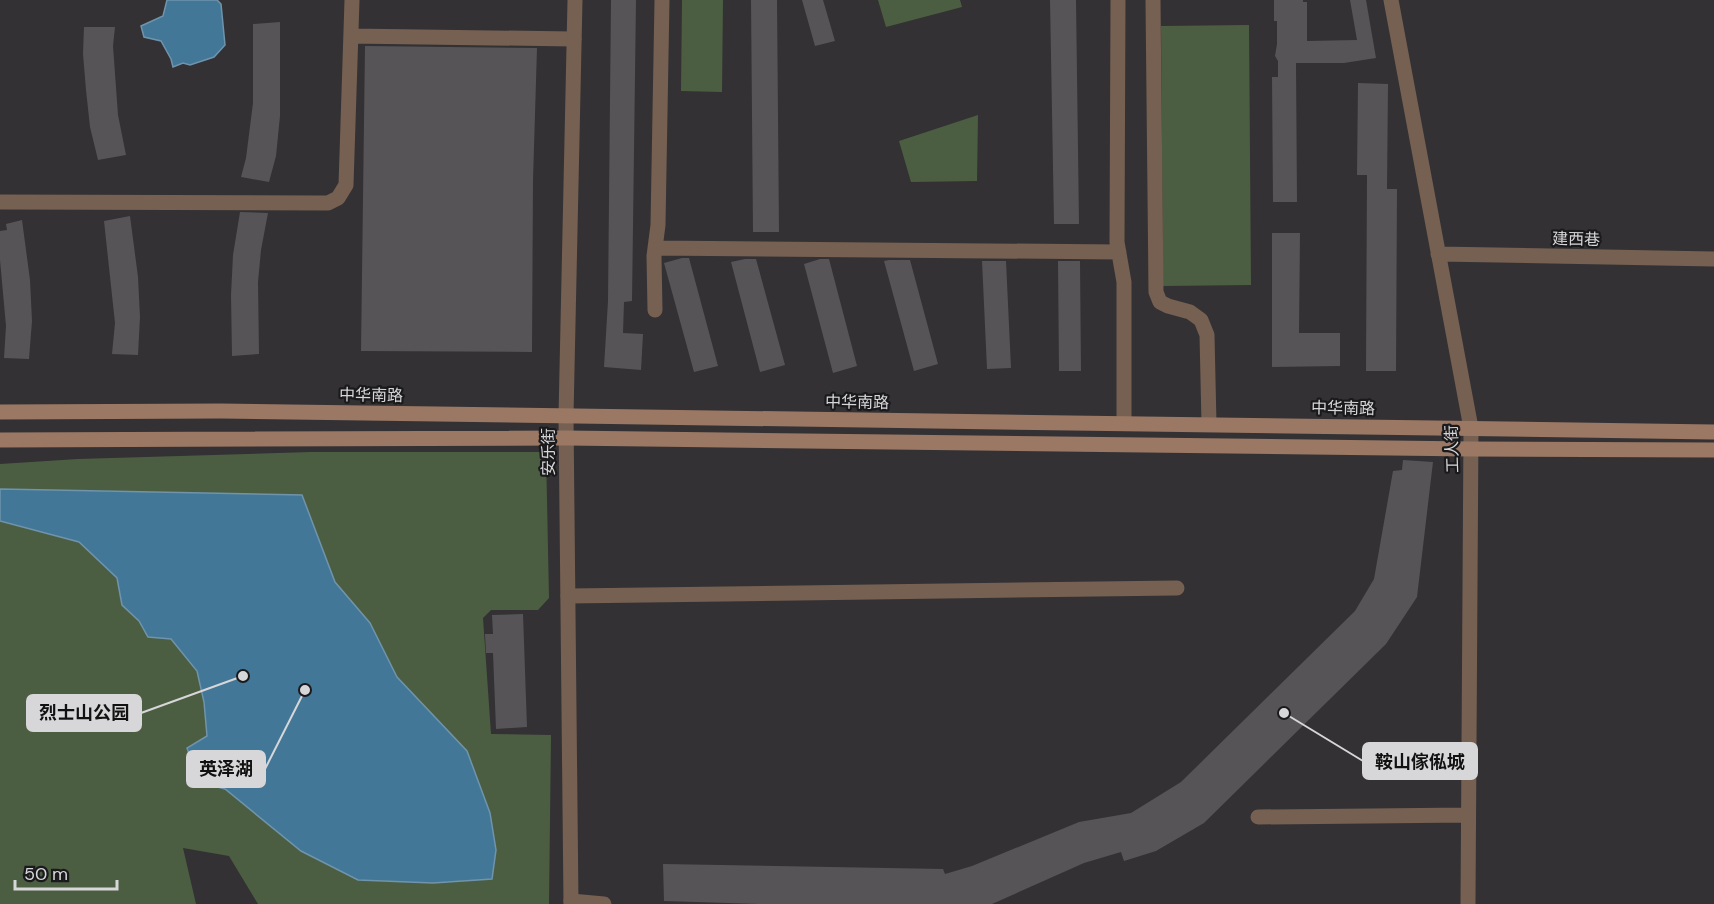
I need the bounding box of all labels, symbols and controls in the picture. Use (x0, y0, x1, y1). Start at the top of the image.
street label: 建西巷 (1552, 228, 1600, 250)
street label: 中华南路 (339, 384, 403, 406)
street label: 中华南路 (825, 391, 889, 413)
street label: 中华南路 (1311, 397, 1375, 419)
street label: 工人街 (1441, 425, 1463, 473)
street label: 安乐街 (538, 428, 559, 476)
callout: 烈士山公园 (27, 695, 141, 731)
text: 烈士山公园 (39, 701, 129, 725)
callout: 鞍山傢俬城 (1363, 743, 1477, 779)
text: 鞍山傢俬城 (1375, 750, 1465, 774)
callout: 英泽湖 (187, 751, 265, 787)
text: 英泽湖 (199, 757, 253, 781)
scale bar (15, 853, 117, 891)
text: 50 m (24, 862, 68, 886)

